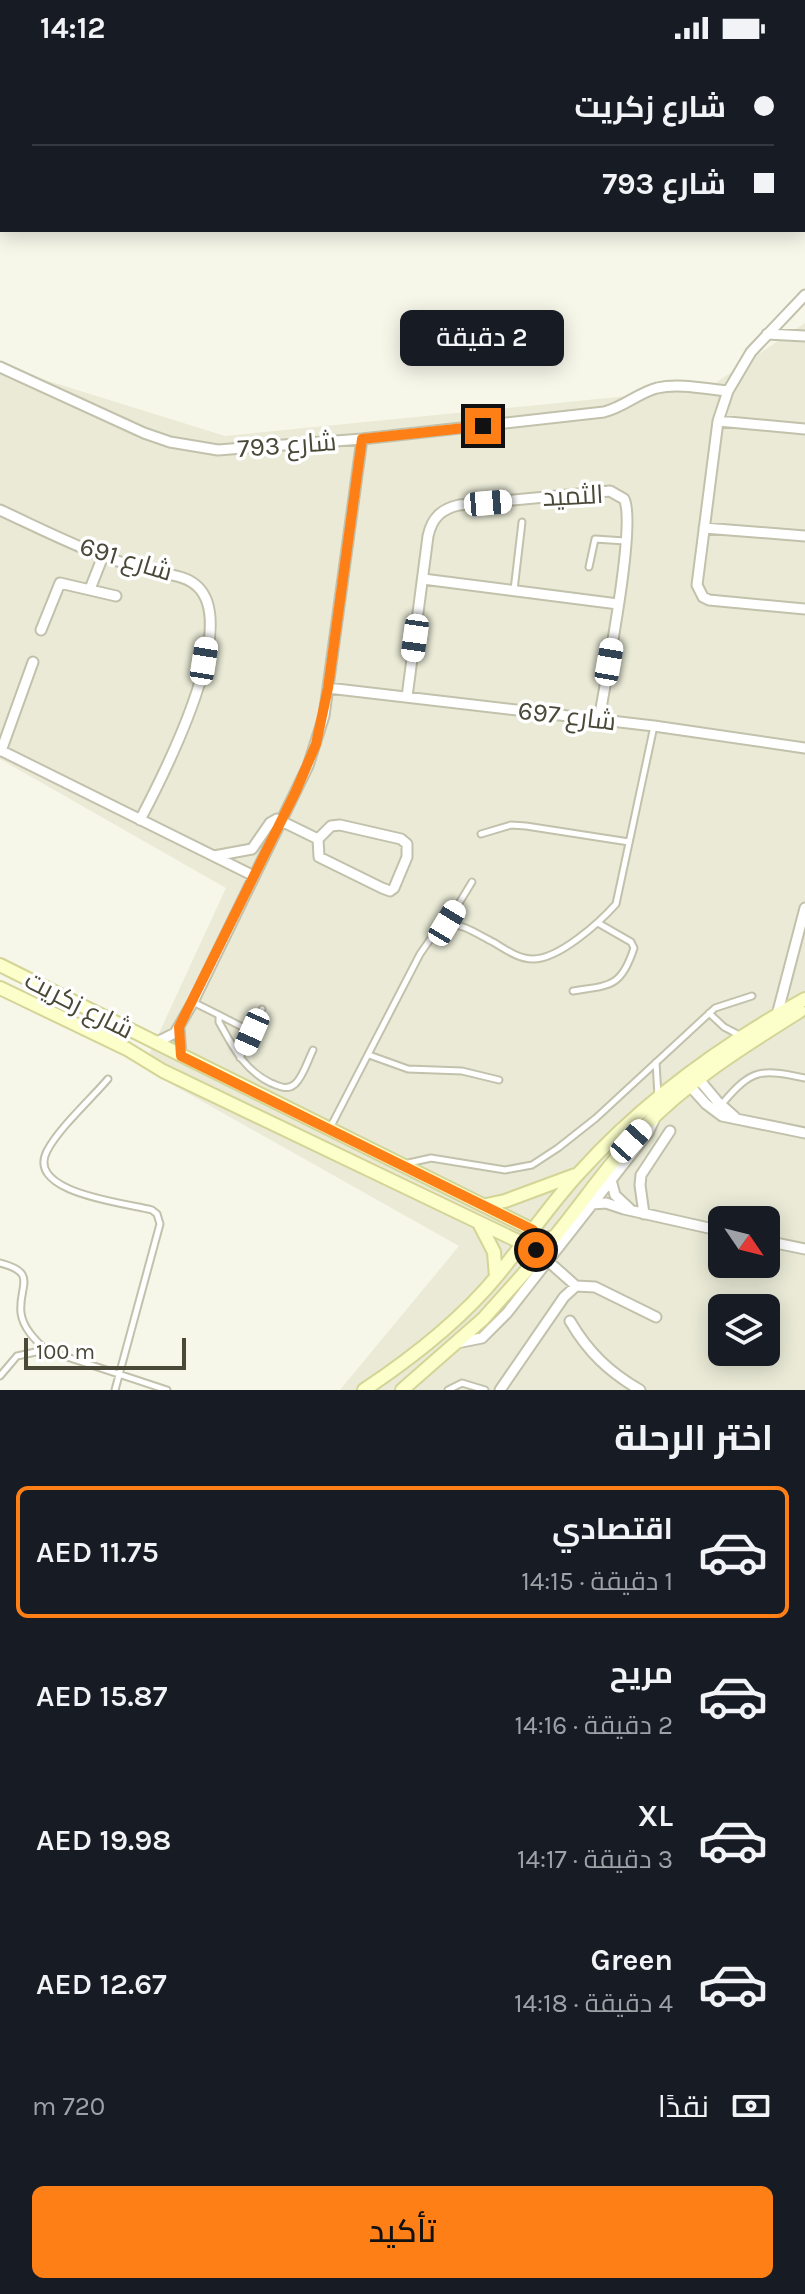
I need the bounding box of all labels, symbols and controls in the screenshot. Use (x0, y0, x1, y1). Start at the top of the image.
text: 14:12 (40, 10, 105, 46)
text: شارع زكريت (575, 89, 726, 125)
text: شارع 793 (602, 166, 726, 202)
callout: 2 دقيقة (401, 310, 565, 366)
text: 2 دقيقة (436, 322, 528, 353)
route end (465, 408, 501, 444)
street label: شارع 793 (236, 426, 338, 465)
street label: الثميد (542, 479, 604, 513)
car (463, 489, 513, 517)
street label: شارع 691 (76, 530, 176, 589)
car (400, 613, 430, 663)
car (188, 635, 220, 687)
car (593, 636, 625, 688)
street label: شارع 697 (516, 695, 618, 738)
car (424, 896, 470, 950)
street label: شارع زكريت (19, 964, 138, 1046)
car (231, 1005, 273, 1059)
car (606, 1115, 656, 1167)
north arrow (708, 1206, 780, 1278)
map controls (708, 1206, 780, 1366)
route start (518, 1232, 554, 1268)
button: layers (708, 1294, 780, 1366)
scale bar (24, 1334, 186, 1370)
text: 100 m (36, 1339, 95, 1365)
text: اختر الرحلة (614, 1417, 773, 1459)
text: اقتصادي (552, 1511, 673, 1547)
icon: car (697, 1516, 769, 1588)
text: AED 11.75 (36, 1534, 159, 1570)
text: 1 دقيقة · 14:15 (521, 1566, 673, 1597)
text: مريح (610, 1655, 673, 1691)
icon: car (697, 1660, 769, 1732)
text: AED 15.87 (36, 1678, 167, 1714)
text: 2 دقيقة · 14:16 (515, 1710, 673, 1741)
text: XL (638, 1798, 673, 1834)
icon: car (697, 1804, 769, 1876)
text: AED 19.98 (36, 1822, 171, 1858)
text: 3 دقيقة · 14:17 (517, 1844, 673, 1875)
text: Green (590, 1942, 673, 1978)
icon: car (697, 1948, 769, 2020)
text: AED 12.67 (36, 1966, 167, 2002)
text: 4 دقيقة · 14:18 (514, 1988, 673, 2019)
icon: cash (729, 2084, 773, 2128)
text: نقدًا (658, 2089, 709, 2125)
text: 720 m (32, 2091, 105, 2122)
button: تأكيد (32, 2186, 773, 2278)

